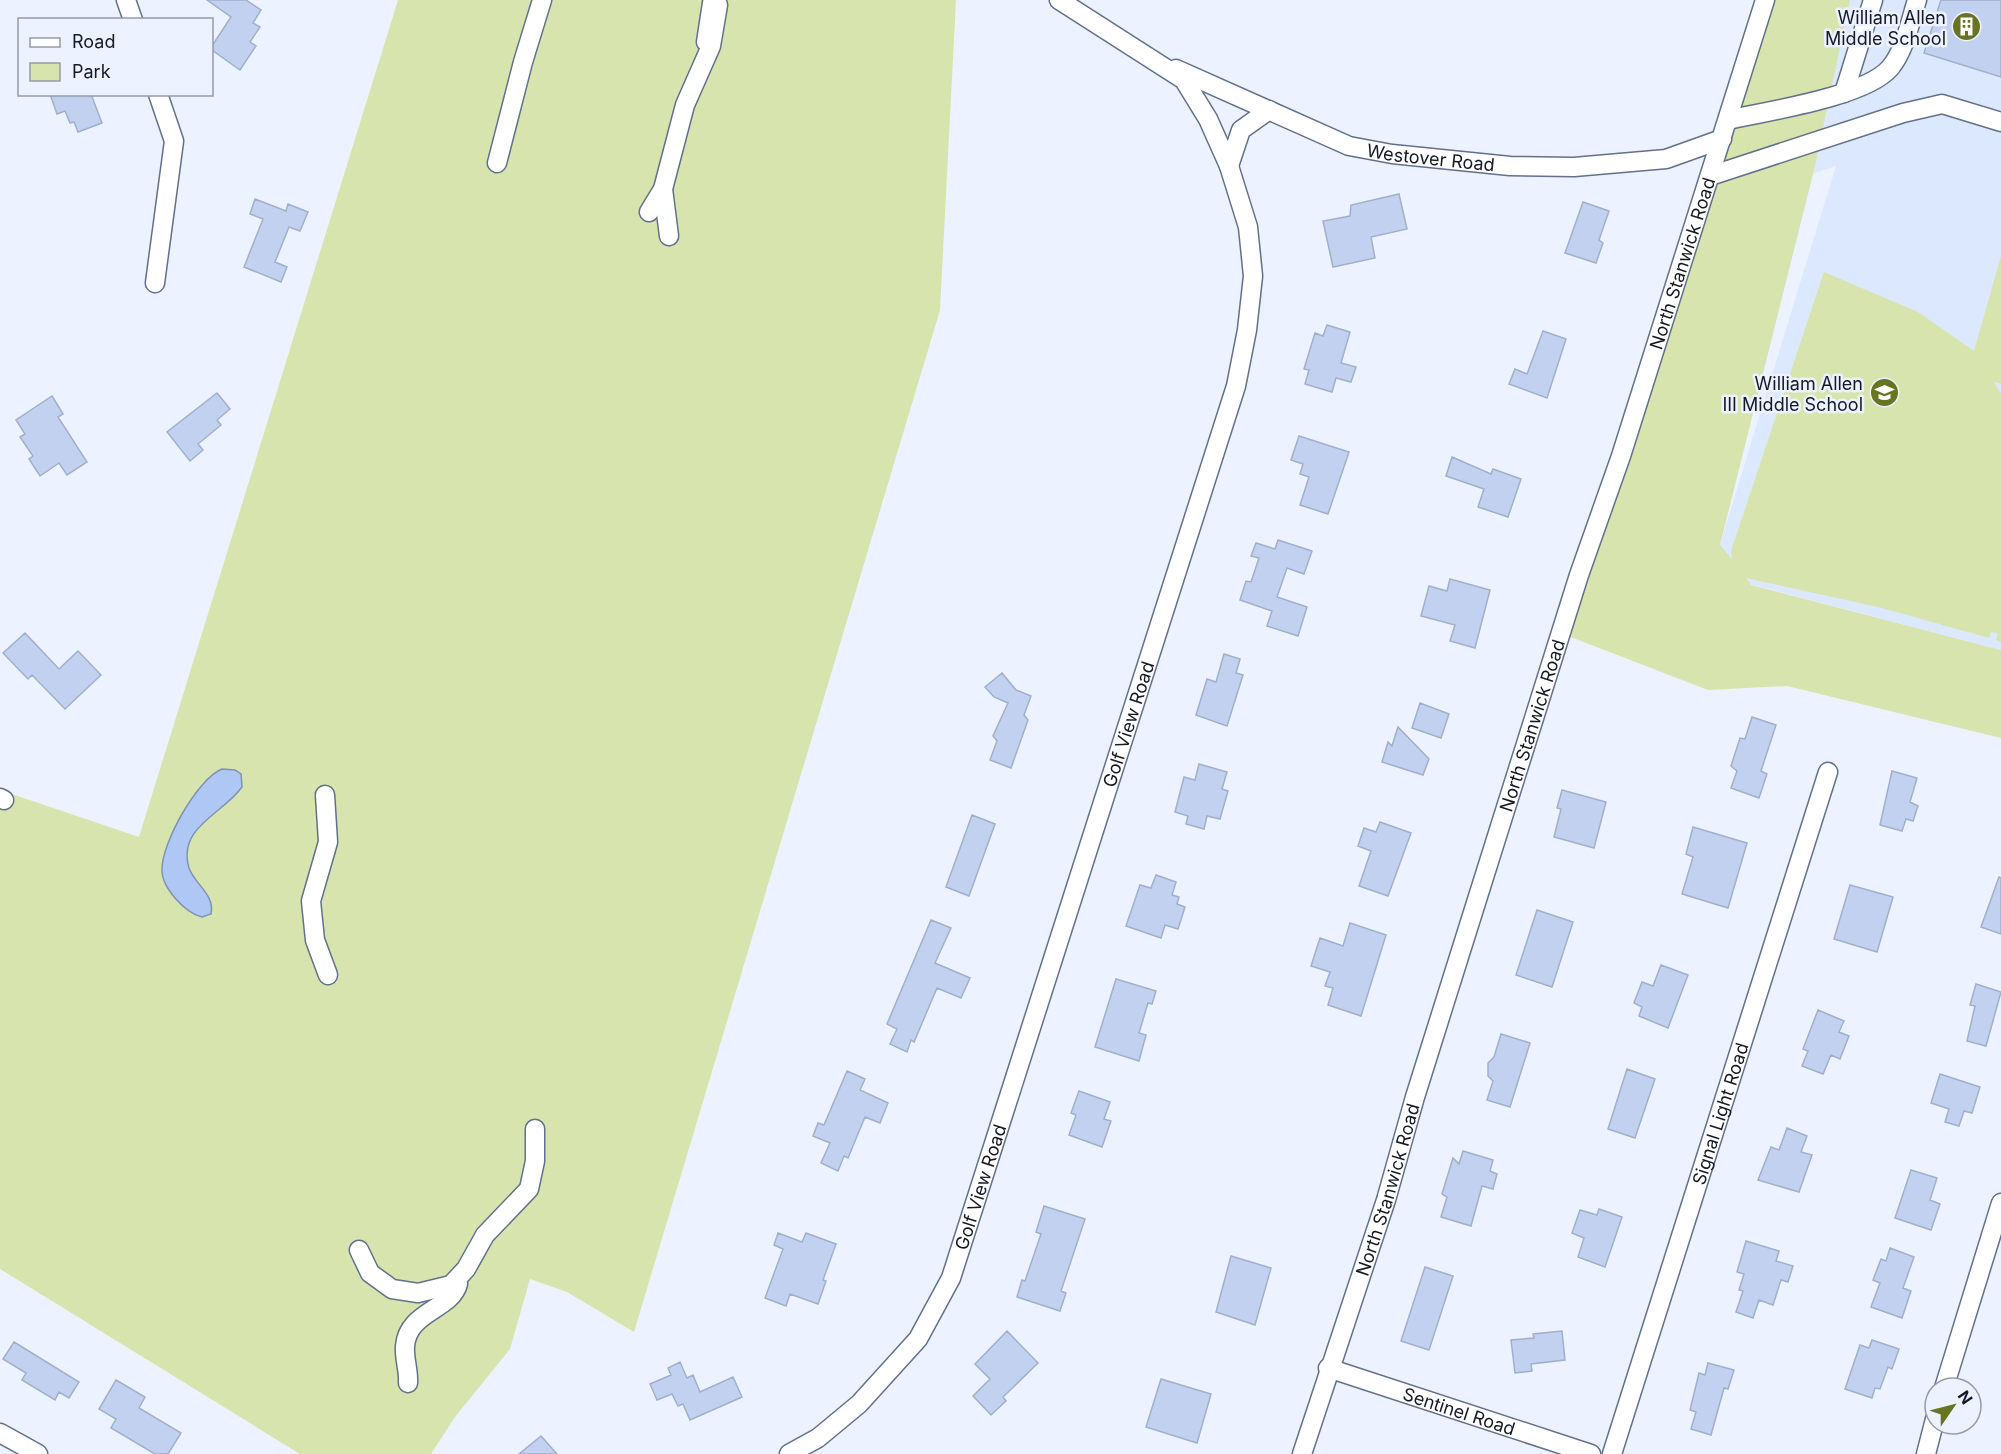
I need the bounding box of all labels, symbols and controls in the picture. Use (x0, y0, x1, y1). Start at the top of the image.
place label: William Allen Middle School (1825, 7, 1946, 49)
building icon: William Allen Middle School (1951, 11, 1983, 43)
legend (18, 18, 213, 96)
text: Road (72, 31, 115, 52)
text: Park (72, 61, 111, 82)
street label: Westover Road (1365, 139, 1496, 175)
street label: North Stanwick Road (1645, 175, 1719, 352)
place label: William Allen III Middle School (1722, 373, 1863, 415)
school or university icon: William Allen III Middle School (1868, 377, 1900, 409)
street label: North Stanwick Road (1495, 637, 1569, 814)
street label: Golf View Road (1098, 659, 1158, 789)
street label: Signal Light Road (1687, 1040, 1752, 1187)
street label: North Stanwick Road (1351, 1101, 1423, 1278)
street label: Golf View Road (950, 1122, 1010, 1252)
north arrow (1923, 1376, 1983, 1436)
street label: Sentinel Road (1400, 1383, 1518, 1439)
text: N (1954, 1387, 1977, 1408)

